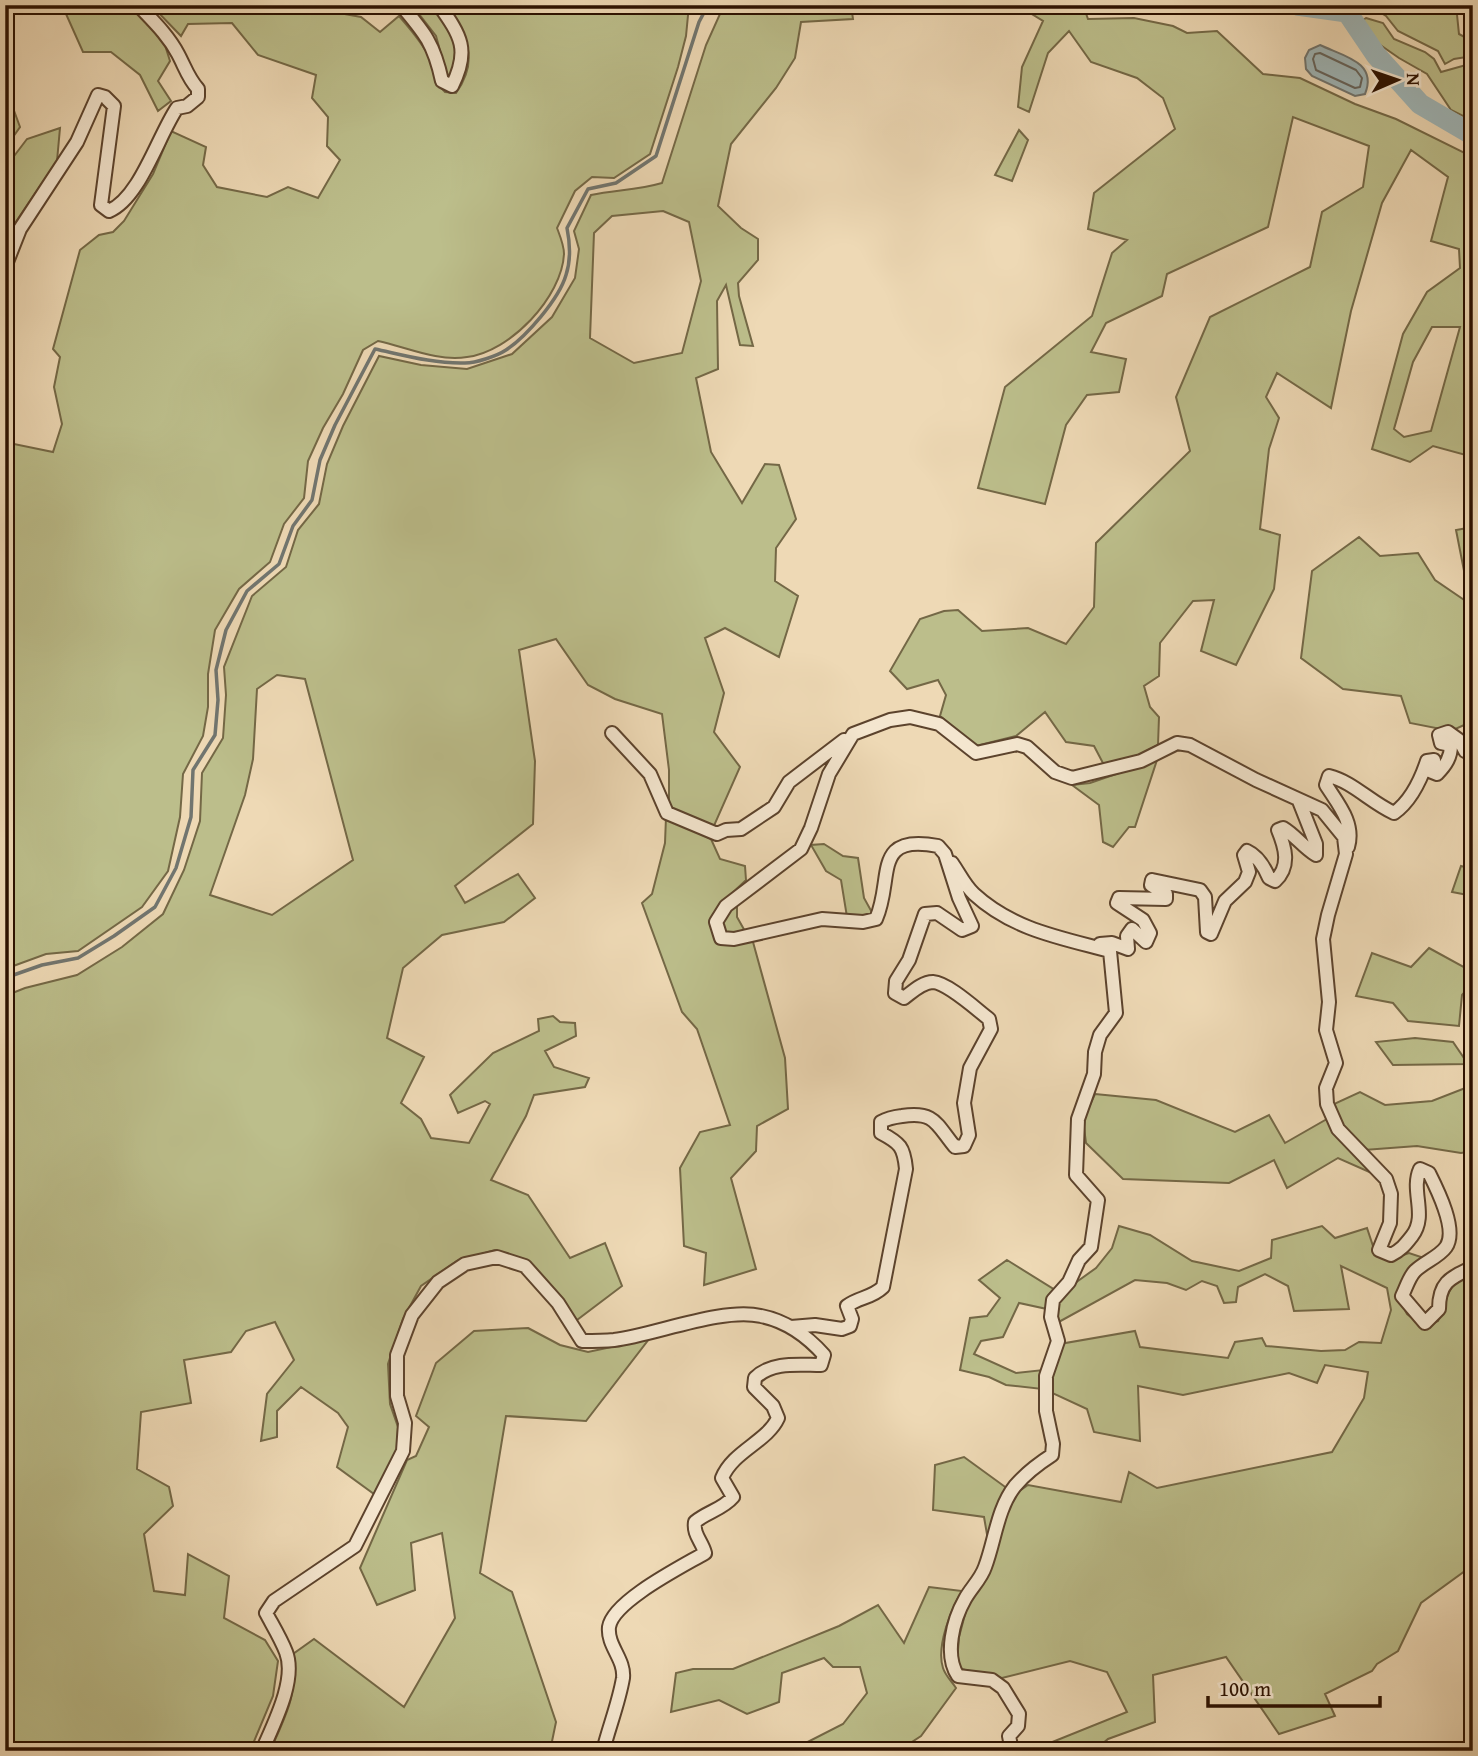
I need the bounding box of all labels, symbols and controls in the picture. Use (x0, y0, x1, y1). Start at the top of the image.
north arrow (1362, 46, 1432, 116)
text: N (1400, 73, 1428, 87)
scale bar (1208, 1665, 1380, 1709)
text: 100 m (1219, 1673, 1271, 1704)

